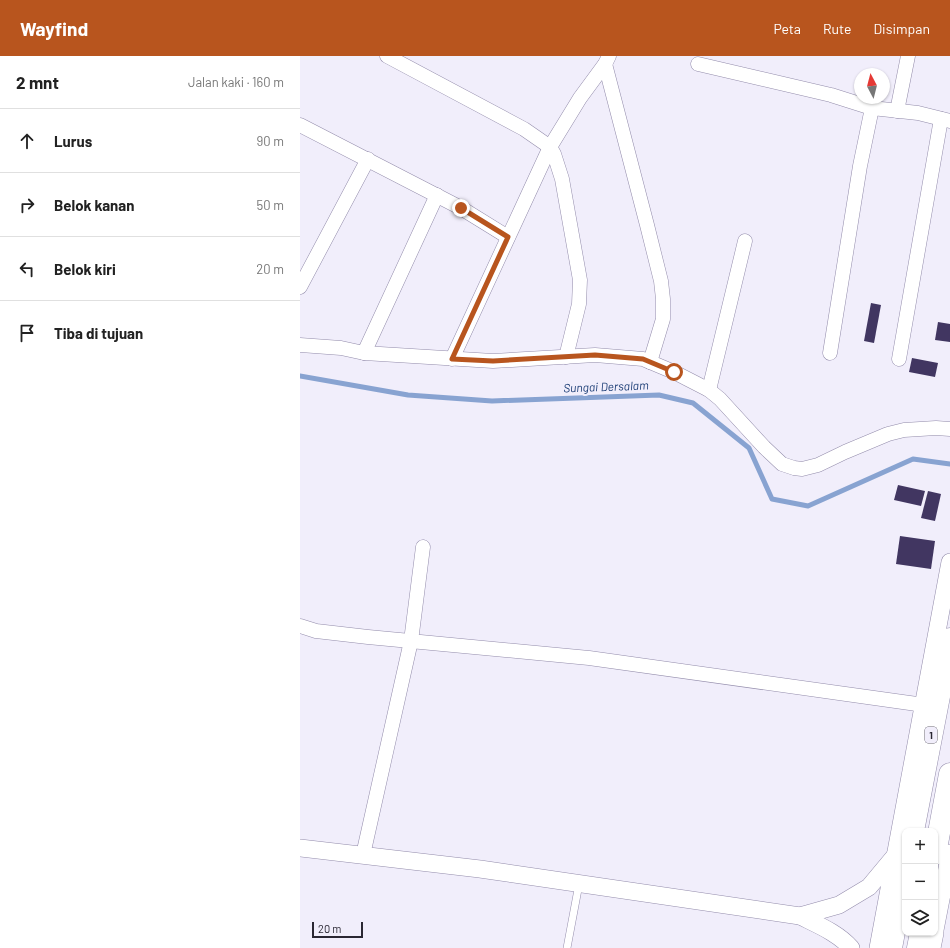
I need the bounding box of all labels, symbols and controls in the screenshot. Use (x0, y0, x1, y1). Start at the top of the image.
text: Wayfind (20, 17, 88, 40)
text: Peta (773, 20, 801, 37)
text: Rute (823, 20, 851, 37)
text: Disimpan (873, 20, 930, 37)
north arrow (854, 68, 890, 104)
text: 2 mnt (16, 72, 59, 92)
text: Jalan kaki · 160 m (188, 74, 284, 90)
icon: ahead (16, 130, 38, 152)
text: Lurus (54, 132, 92, 150)
text: 90 m (257, 133, 284, 149)
icon: right (16, 194, 38, 216)
text: Belok kanan (54, 196, 134, 214)
text: 50 m (257, 197, 284, 213)
route end (452, 199, 470, 217)
icon: left (16, 258, 38, 280)
text: Belok kiri (54, 260, 116, 278)
text: 20 m (256, 261, 284, 277)
icon: arrive (16, 322, 38, 344)
text: Tiba di tujuan (54, 324, 143, 342)
route start (665, 363, 683, 381)
water label: Sungai Dersalam (563, 378, 649, 394)
road number: 1 (925, 727, 937, 743)
map controls (902, 828, 938, 936)
button: + (902, 828, 938, 864)
button: − (902, 864, 938, 900)
button: layers (902, 900, 938, 936)
scale bar (312, 920, 363, 939)
text: 20 m (318, 922, 341, 935)

